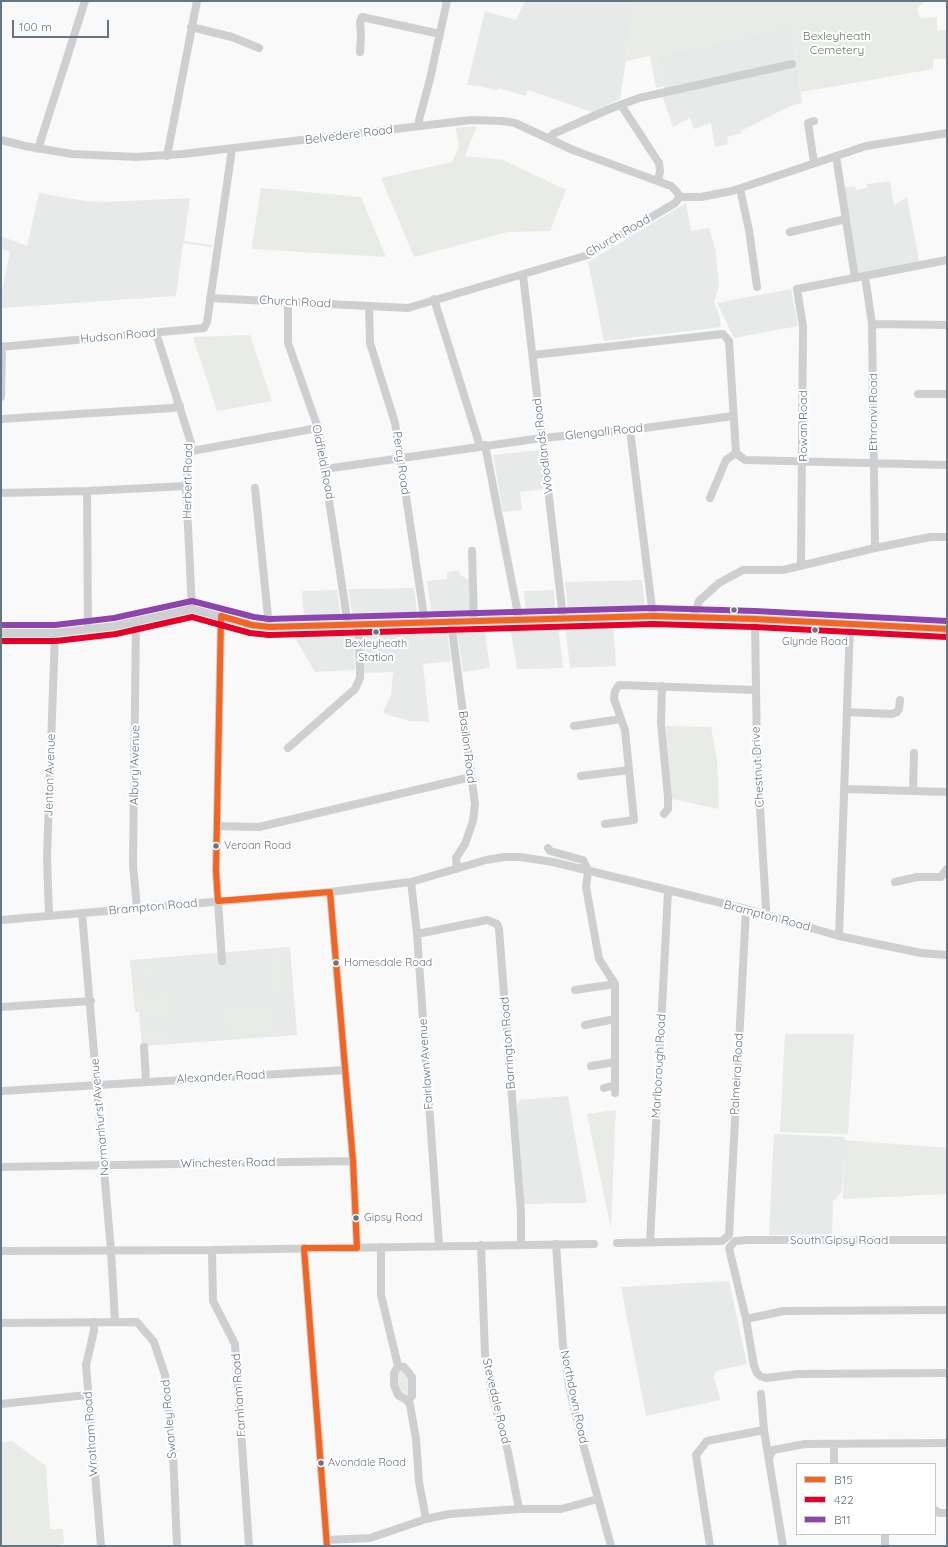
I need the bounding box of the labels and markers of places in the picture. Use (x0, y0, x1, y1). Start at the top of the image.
unlabelled marker (729, 605, 739, 615)
marker: Glynde Road (810, 625, 820, 635)
marker: Bexleyheath Station (371, 627, 381, 637)
place label: Glynde Road (782, 635, 848, 649)
place label: Bexleyheath Station (345, 637, 407, 663)
place label: Veroan Road (224, 839, 291, 853)
marker: Veroan Road (211, 841, 221, 851)
place label: Homesdale Road (344, 956, 432, 970)
marker: Homesdale Road (331, 958, 341, 968)
place label: Gipsy Road (364, 1211, 422, 1225)
marker: Gipsy Road (351, 1213, 361, 1223)
place label: Avondale Road (328, 1456, 406, 1470)
marker: Avondale Road (316, 1458, 326, 1468)

